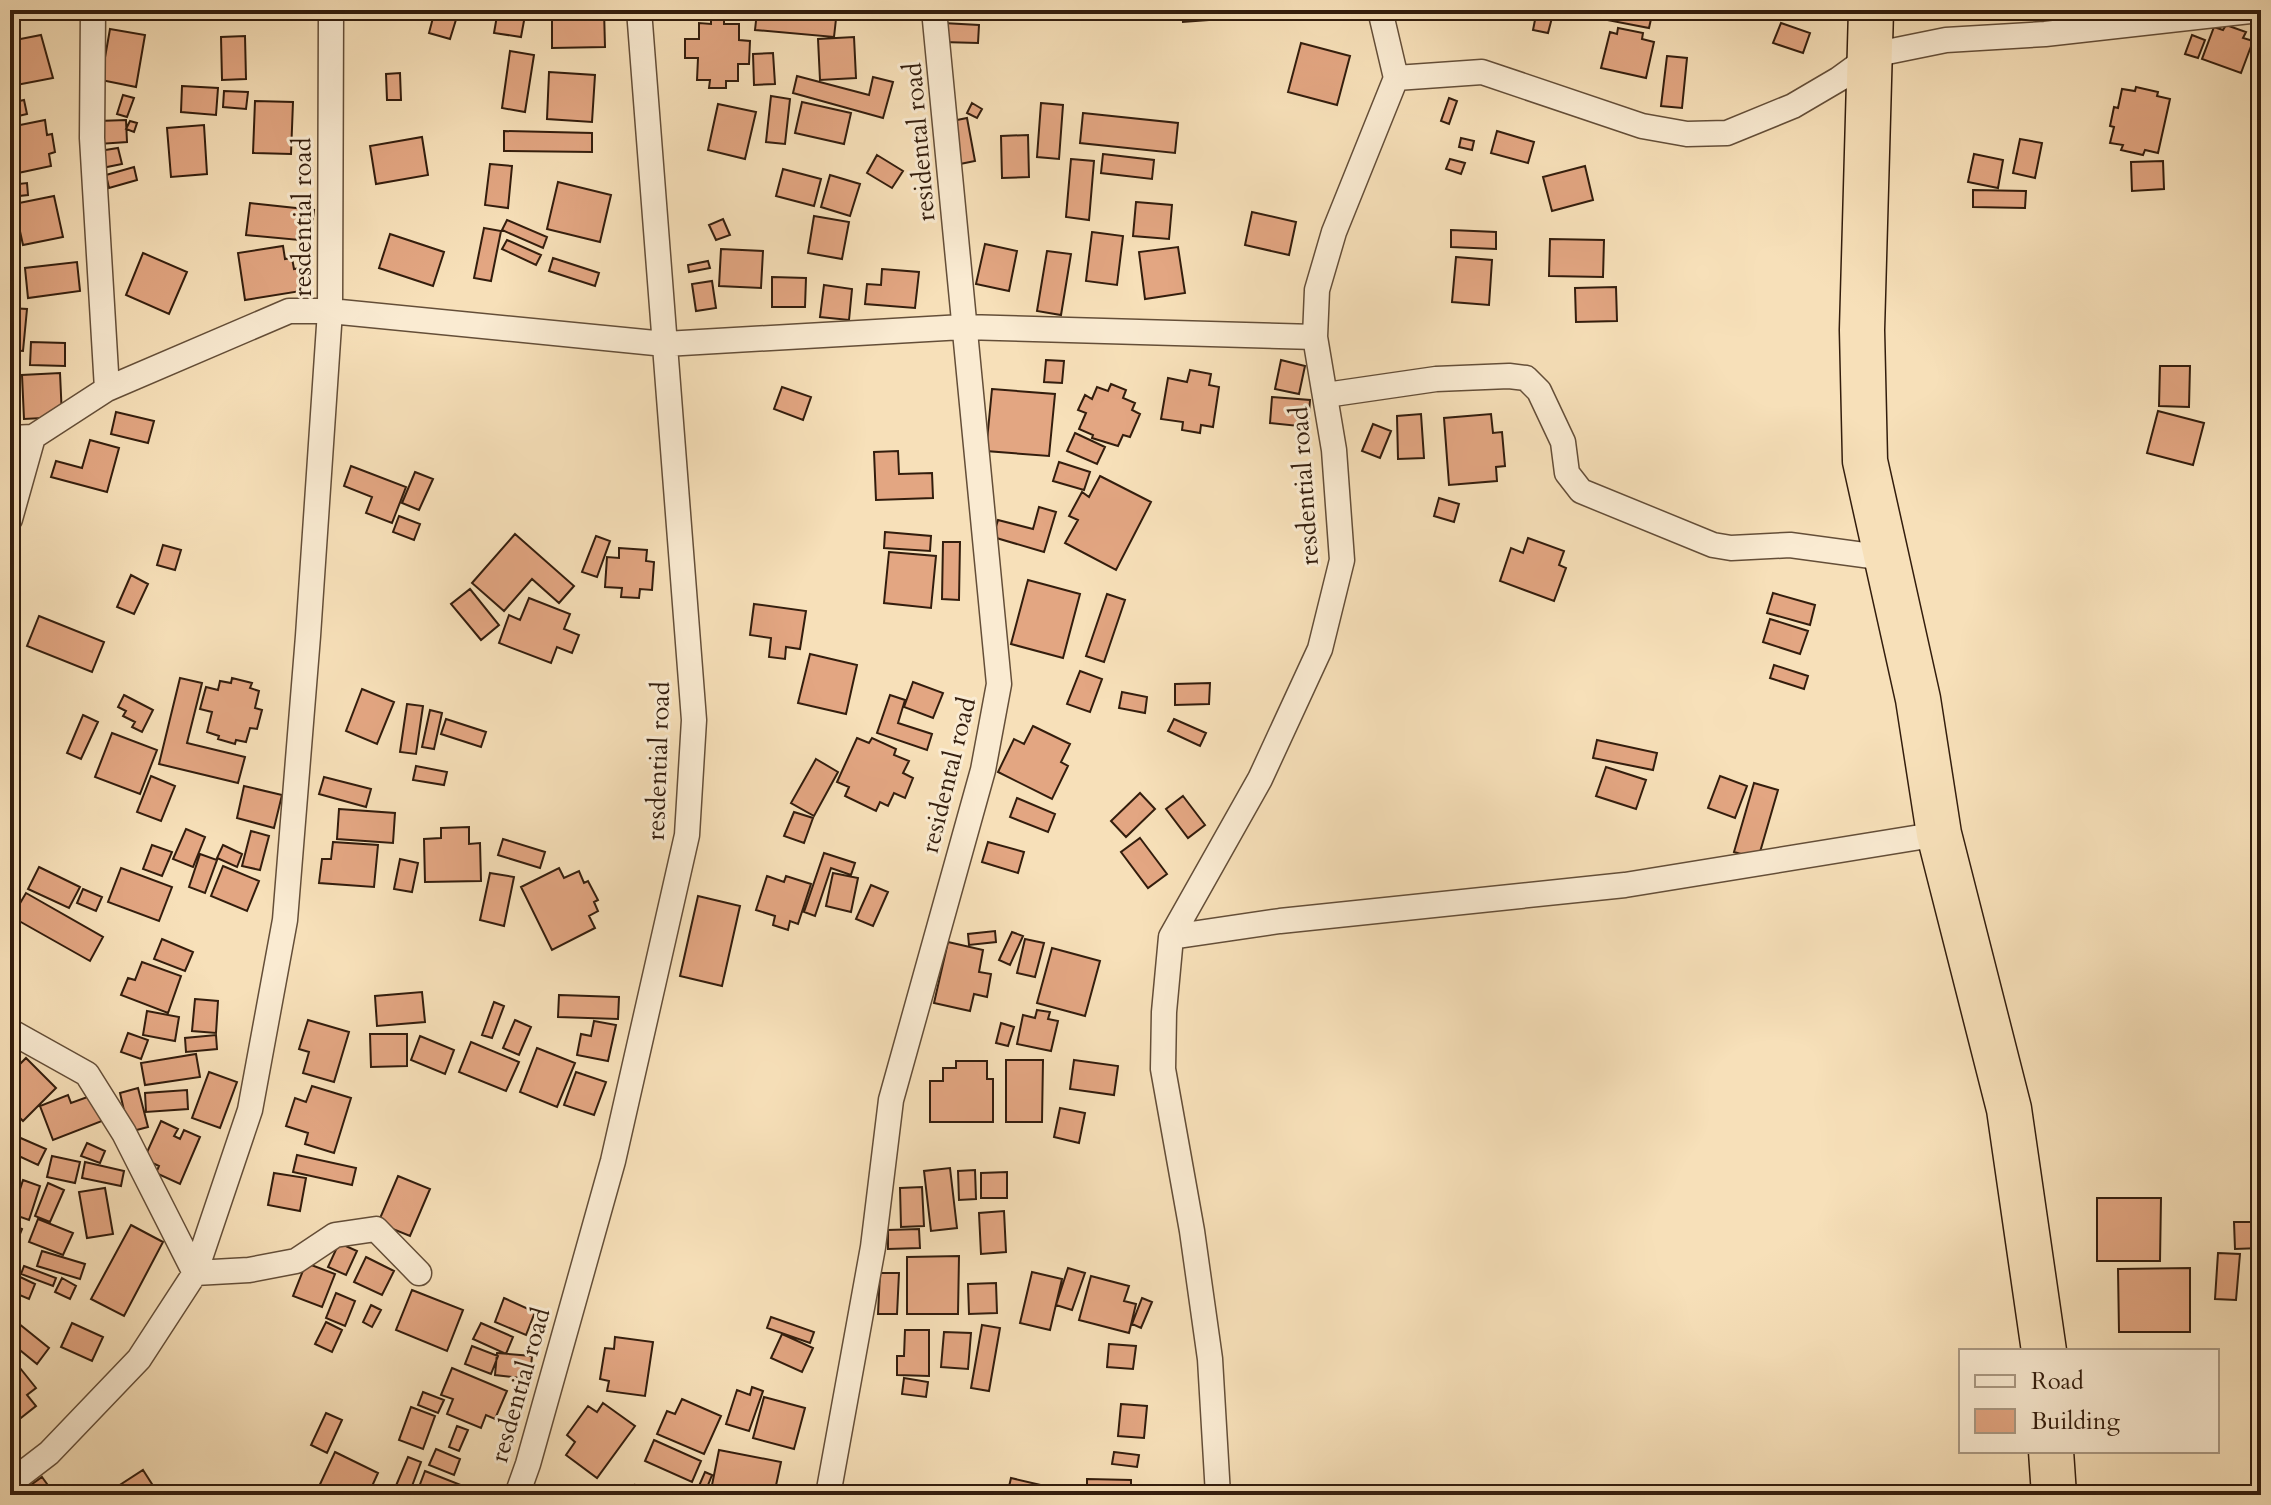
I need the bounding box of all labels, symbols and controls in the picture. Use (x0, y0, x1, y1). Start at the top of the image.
street label: residental road (895, 61, 943, 223)
street label: resdential road (285, 137, 320, 297)
street label: resdential road (1281, 405, 1327, 567)
street label: resdential road (638, 681, 678, 841)
street label: residental road (912, 693, 984, 857)
street label: resdential road (481, 1303, 559, 1466)
legend (1959, 1349, 2219, 1453)
text: Road (2031, 1365, 2084, 1398)
text: Building (2031, 1405, 2121, 1438)

